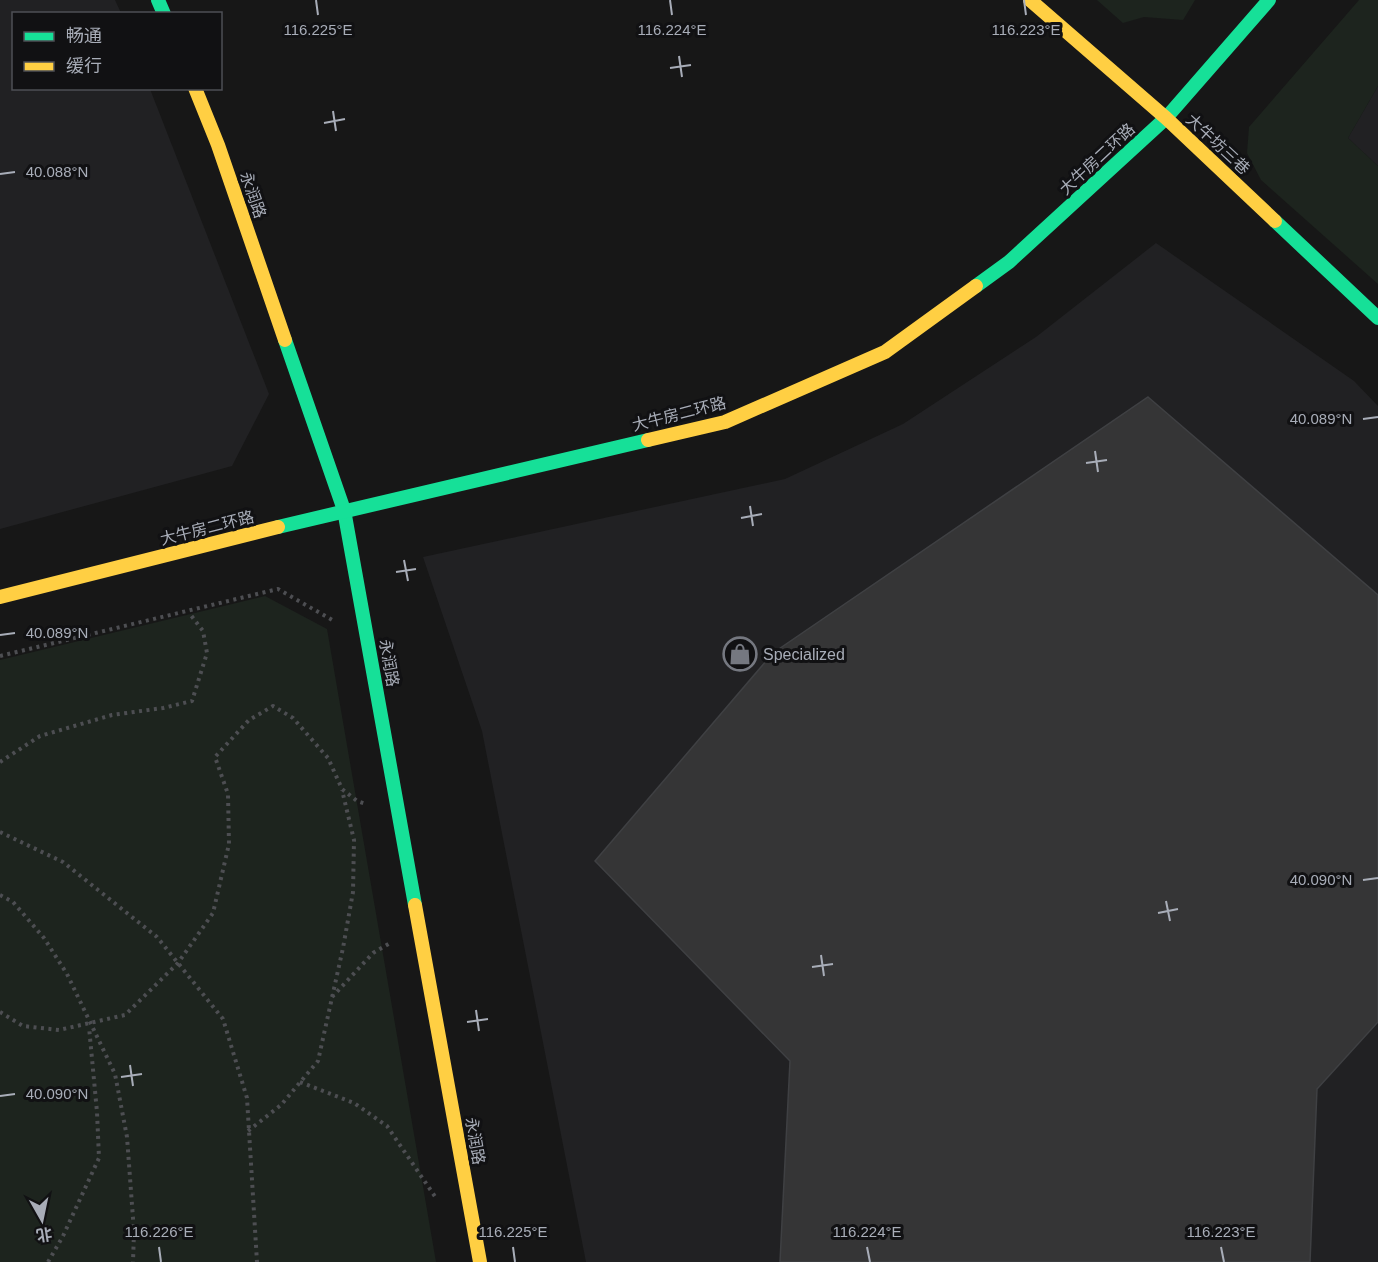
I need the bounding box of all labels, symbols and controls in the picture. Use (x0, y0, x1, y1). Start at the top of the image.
legend (12, 12, 222, 90)
text: 116.225°E (283, 21, 353, 38)
text: 116.224°E (637, 21, 707, 38)
text: 116.223°E (991, 21, 1061, 38)
text: 畅通 (66, 26, 102, 46)
text: 缓行 (66, 56, 102, 76)
street label: 大牛坊三巷 (1183, 110, 1253, 178)
street label: 大牛房二环路 (1056, 120, 1138, 198)
text: 40.088°N (26, 163, 88, 180)
street label: 永润路 (237, 170, 269, 220)
street label: 大牛房二环路 (630, 394, 728, 434)
text: 40.089°N (1290, 410, 1352, 427)
street label: 大牛房二环路 (158, 508, 256, 548)
text: 40.089°N (26, 624, 88, 641)
shop icon: Specialized (722, 636, 758, 672)
street label: 永润路 (376, 638, 402, 688)
place label: Specialized (763, 646, 845, 663)
text: 40.090°N (1290, 871, 1352, 888)
text: 40.090°N (26, 1085, 88, 1102)
street label: 永润路 (462, 1116, 488, 1166)
north arrow (12, 1190, 72, 1250)
text: 116.226°E (124, 1223, 194, 1240)
text: 116.225°E (478, 1223, 548, 1240)
text: 116.224°E (832, 1223, 902, 1240)
text: 116.223°E (1186, 1223, 1256, 1240)
text: 北 (35, 1225, 54, 1244)

